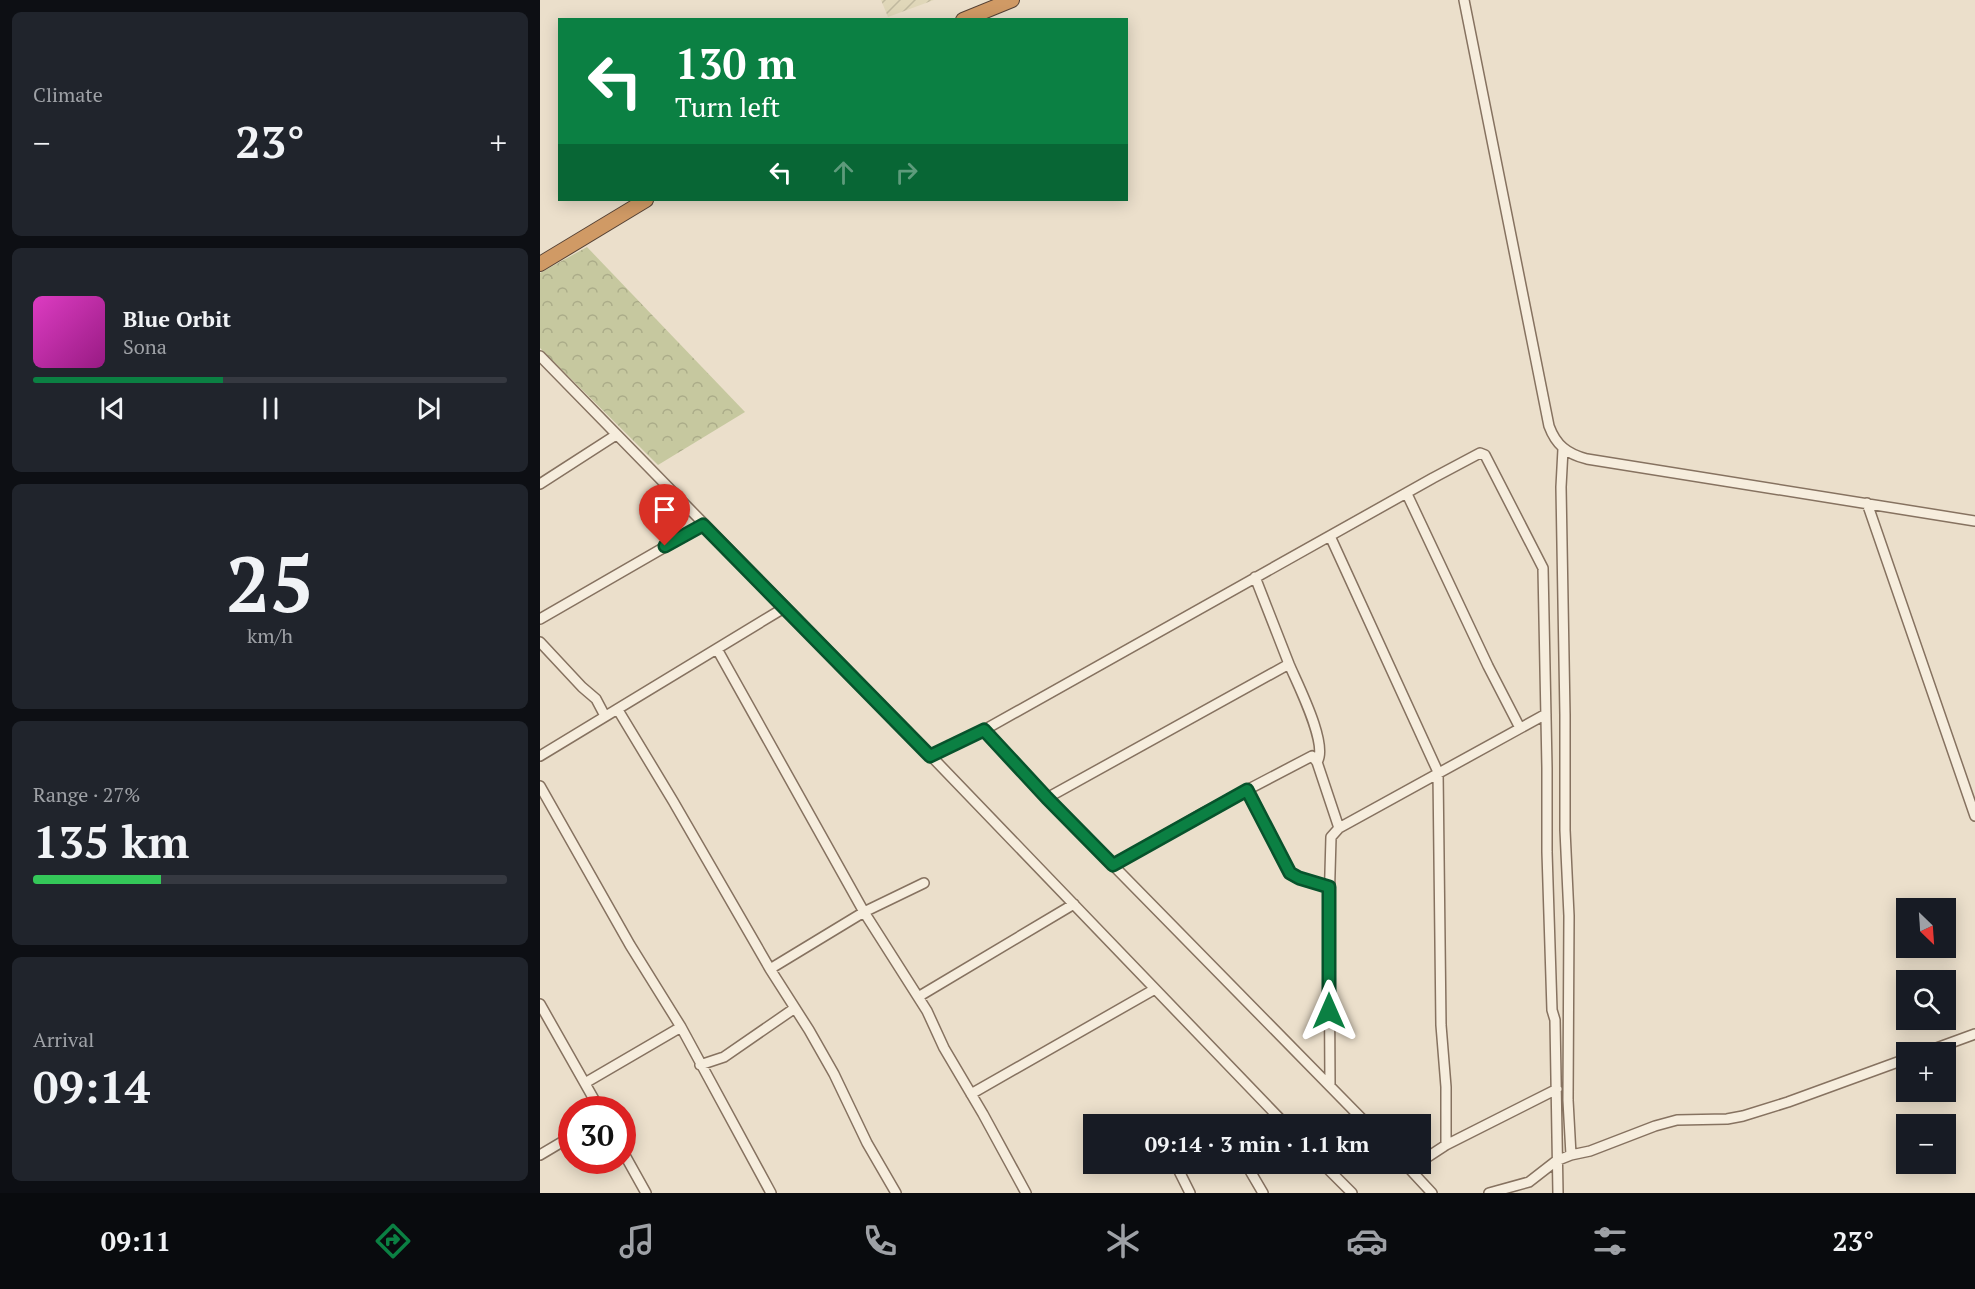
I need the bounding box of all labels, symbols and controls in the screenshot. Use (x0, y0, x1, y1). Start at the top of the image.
text: 130 m (675, 35, 796, 91)
icon: left (576, 42, 654, 120)
text: Climate (33, 81, 103, 108)
text: Turn left (675, 89, 780, 125)
text: 23° (235, 111, 305, 171)
text: − (33, 121, 51, 164)
text: + (489, 121, 507, 164)
icon: left (764, 156, 797, 189)
icon: ahead (827, 156, 860, 189)
icon: right (890, 156, 923, 189)
text: Blue Orbit (123, 304, 231, 333)
text: Sona (123, 333, 167, 360)
icon: previous (96, 392, 129, 425)
icon: pause (254, 392, 287, 425)
icon: next (412, 392, 445, 425)
pin (639, 484, 690, 546)
icon: arrive (648, 493, 681, 526)
text: 25 (226, 531, 314, 634)
text: km/h (247, 622, 293, 649)
text: Range · 27% (33, 781, 140, 808)
text: 135 km (33, 811, 189, 871)
north arrow (1896, 898, 1956, 958)
map controls (1896, 898, 1956, 1174)
button: search (1896, 970, 1956, 1030)
position arrow (1297, 979, 1361, 1043)
text: Arrival (33, 1026, 94, 1053)
button: + (1896, 1042, 1956, 1102)
text: 09:14 (33, 1056, 150, 1116)
speed limit sign: 30 (558, 1096, 636, 1174)
button: − (1896, 1114, 1956, 1174)
text: 09:14 · 3 min · 1.1 km (1145, 1129, 1369, 1158)
icon: directions (372, 1220, 414, 1262)
icon: music (616, 1220, 658, 1262)
icon: phone (859, 1220, 901, 1262)
icon: climate (1102, 1220, 1144, 1262)
icon: car (1346, 1220, 1388, 1262)
icon: filters (1589, 1220, 1631, 1262)
text: 09:11 (101, 1223, 171, 1259)
text: 23° (1833, 1223, 1874, 1259)

